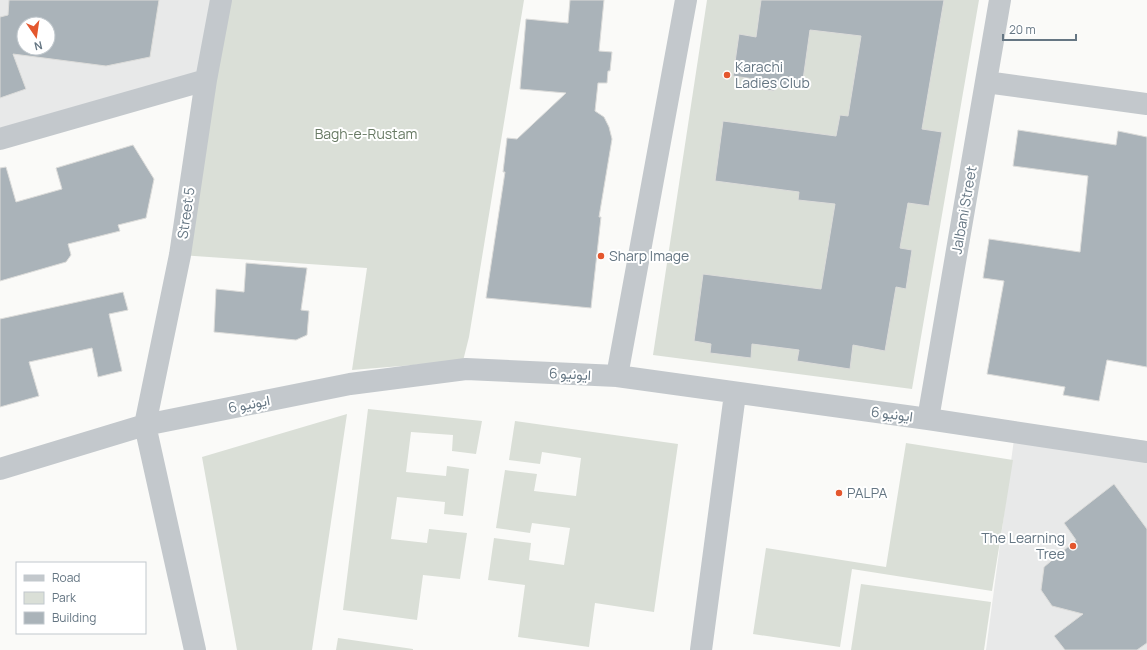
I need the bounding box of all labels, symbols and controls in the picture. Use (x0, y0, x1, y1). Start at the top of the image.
north arrow (16, 16, 56, 56)
scale bar (1003, 16, 1076, 42)
text: 20 m (1009, 21, 1036, 38)
text: N (33, 38, 44, 54)
place label: Karachi Ladies Club (735, 57, 810, 92)
marker: Karachi Ladies Club (722, 70, 732, 80)
park label: Bagh-e-Rustam (315, 124, 417, 143)
street label: Jalbani Street (946, 164, 981, 255)
street label: Street 5 (172, 186, 199, 240)
place label: Sharp Image (609, 246, 689, 265)
marker: Sharp Image (596, 251, 606, 261)
street label: ایونیو 6 (548, 363, 592, 384)
street label: ایونیو 6 (226, 390, 271, 417)
street label: ایونیو 6 (870, 402, 914, 426)
place label: PALPA (847, 483, 888, 502)
marker: PALPA (834, 488, 844, 498)
place label: The Learning Tree (981, 528, 1065, 563)
marker: The Learning Tree (1068, 541, 1078, 551)
legend (16, 562, 146, 634)
text: Road (52, 569, 80, 586)
text: Park (52, 589, 77, 606)
text: Building (52, 609, 96, 626)

